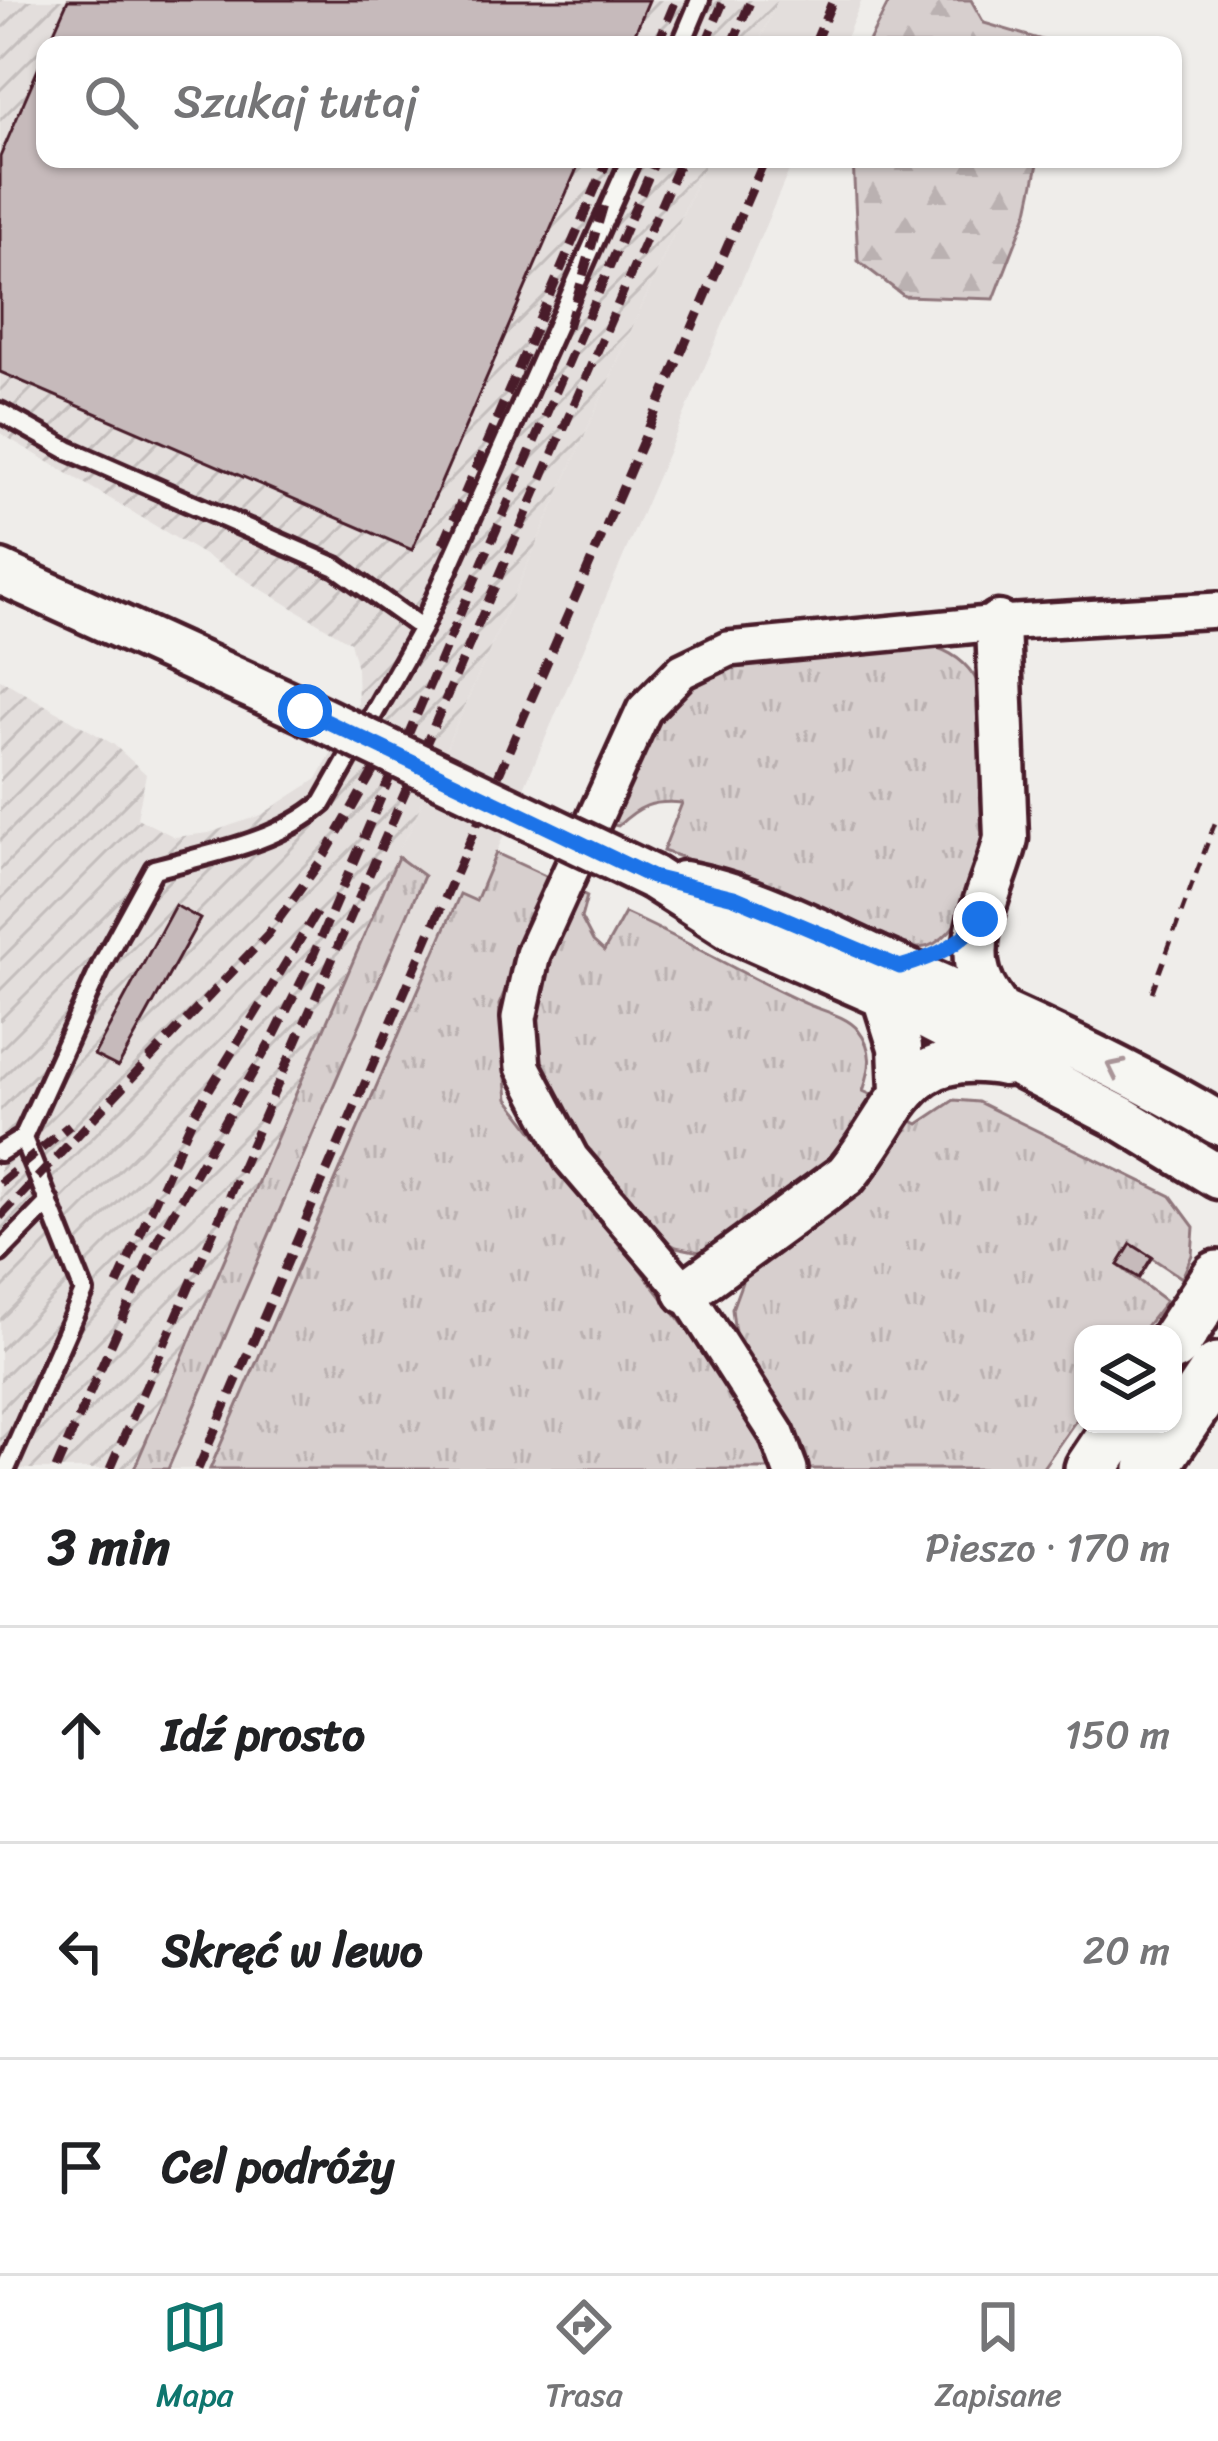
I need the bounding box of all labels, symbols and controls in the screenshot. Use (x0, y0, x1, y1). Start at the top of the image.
search box (36, 36, 1182, 168)
text: Szukaj tutaj (174, 62, 418, 142)
icon: search (78, 69, 144, 135)
route start (278, 684, 332, 738)
route end (953, 892, 1007, 946)
one-way arrow (1106, 1059, 1127, 1082)
map controls (1074, 1325, 1182, 1433)
button: layers (1074, 1325, 1182, 1433)
text: 3 min (48, 1502, 170, 1592)
text: Pieszo · 170 m (925, 1513, 1170, 1582)
text: Idź prosto (162, 1695, 365, 1775)
text: 150 m (1065, 1700, 1170, 1769)
icon: ahead (48, 1702, 114, 1768)
text: Skręć w lewo (162, 1911, 423, 1991)
text: 20 m (1083, 1916, 1170, 1985)
icon: left (48, 1918, 114, 1984)
text: Cel podróży (162, 2127, 394, 2207)
icon: arrive (48, 2134, 114, 2200)
tab: Mapa (156, 2294, 233, 2424)
tab: Trasa (545, 2294, 623, 2424)
tab: Zapisane (934, 2294, 1062, 2424)

